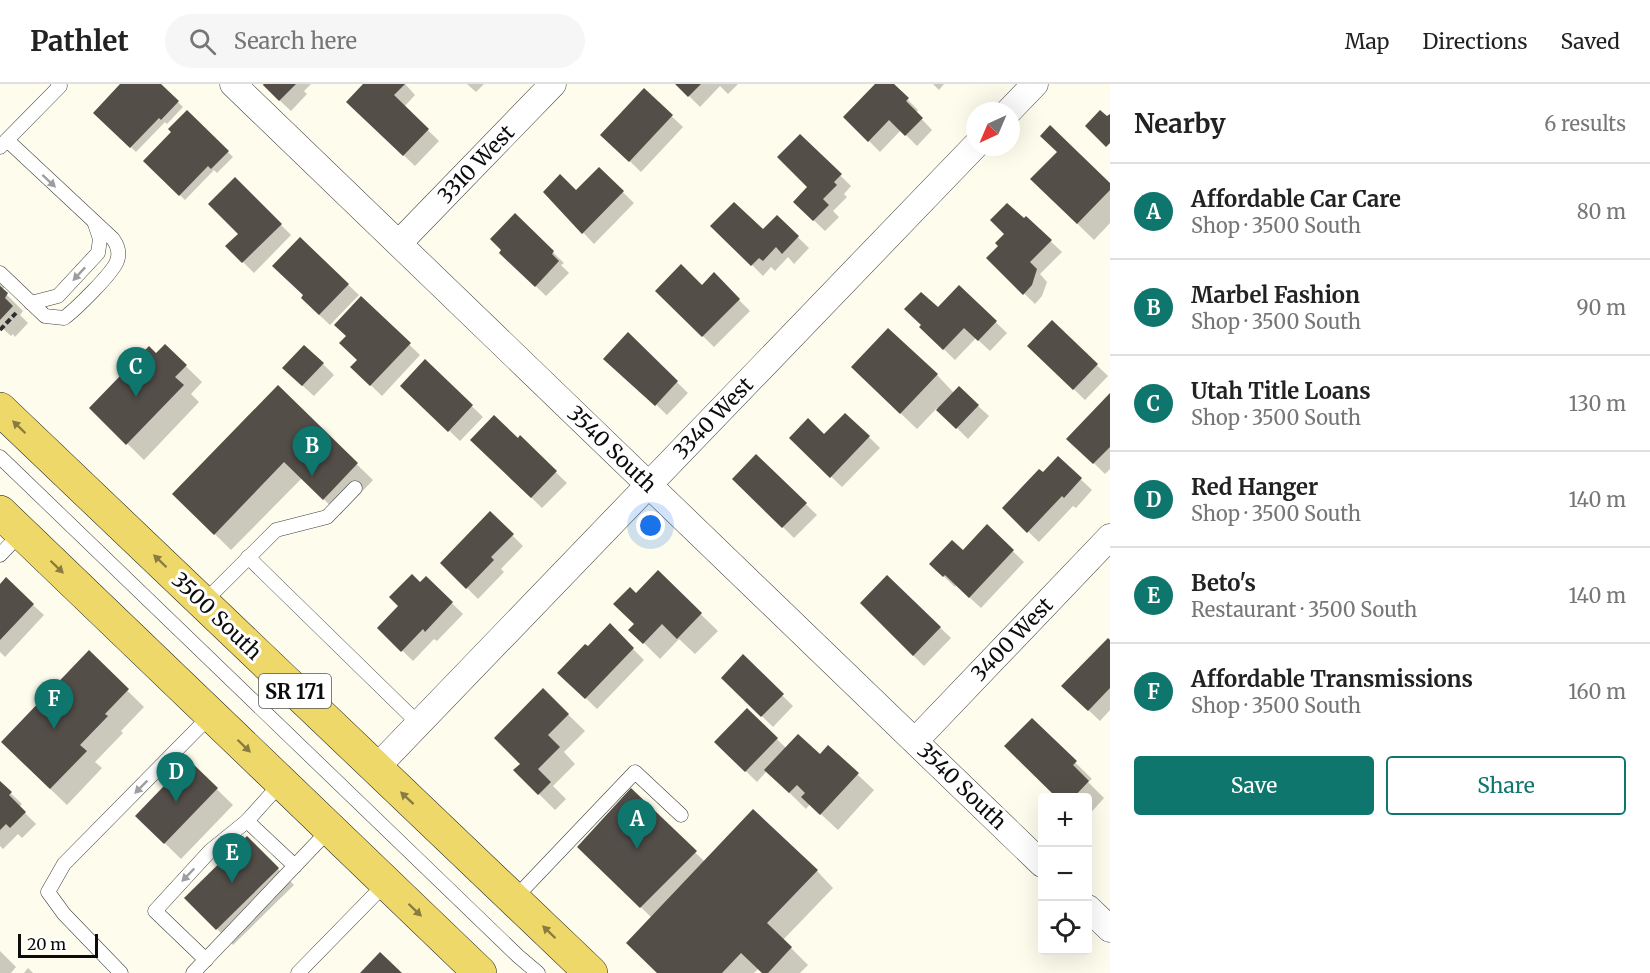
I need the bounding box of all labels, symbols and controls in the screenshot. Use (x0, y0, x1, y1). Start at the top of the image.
search box (165, 14, 585, 68)
text: Pathlet (30, 23, 129, 59)
icon: search (186, 25, 219, 58)
text: Search here (234, 27, 357, 55)
text: Map (1345, 28, 1389, 55)
text: Directions (1422, 28, 1527, 55)
text: Saved (1560, 28, 1620, 55)
north arrow (966, 102, 1020, 156)
text: Nearby (1134, 107, 1226, 140)
text: 6 results (1544, 111, 1626, 136)
street label: 3310 West (432, 119, 520, 209)
one-way arrow (42, 173, 56, 187)
text: Affordable Car Care (1191, 185, 1401, 213)
text: A (1146, 199, 1161, 224)
text: 80 m (1577, 199, 1626, 224)
text: Shop · 3500 South (1191, 213, 1361, 238)
one-way arrow (73, 266, 86, 281)
text: Marbel Fashion (1191, 281, 1360, 309)
text: B (1147, 295, 1160, 320)
text: 90 m (1576, 295, 1626, 320)
text: Shop · 3500 South (1191, 309, 1361, 334)
pin: C (116, 348, 156, 397)
street label: 3340 West (667, 371, 759, 465)
text: Utah Title Loans (1191, 377, 1371, 405)
text: C (1147, 391, 1160, 416)
text: 130 m (1569, 391, 1626, 416)
street label: 3540 South (562, 400, 662, 498)
text: Shop · 3500 South (1191, 405, 1361, 430)
one-way arrow (12, 420, 27, 434)
pin: B (292, 426, 332, 476)
text: Red Hanger (1191, 473, 1318, 501)
text: D (1146, 487, 1161, 512)
text: 140 m (1569, 487, 1626, 512)
text: Shop · 3500 South (1191, 501, 1361, 526)
your location (636, 511, 665, 540)
one-way arrow (154, 555, 168, 569)
one-way arrow (50, 560, 64, 574)
street label: 3500 South (166, 566, 268, 666)
text: Beto's (1191, 569, 1256, 597)
text: E (1147, 583, 1160, 608)
text: 140 m (1569, 583, 1626, 608)
street label: 3400 West (965, 591, 1059, 687)
text: Restaurant · 3500 South (1191, 597, 1417, 622)
text: Affordable Transmissions (1191, 665, 1473, 693)
road number: SR 171 (259, 674, 331, 708)
text: F (1147, 679, 1160, 704)
text: 160 m (1568, 679, 1626, 704)
pin: F (34, 680, 74, 729)
text: Shop · 3500 South (1191, 693, 1361, 718)
street label: 3540 South (912, 737, 1012, 835)
one-way arrow (236, 739, 251, 753)
pin: D (156, 752, 195, 802)
button: Save (1134, 756, 1374, 815)
button: Share (1386, 756, 1626, 815)
one-way arrow (134, 779, 148, 793)
one-way arrow (401, 791, 415, 805)
map controls (1038, 793, 1092, 955)
button: + (1038, 793, 1092, 847)
pin: A (618, 800, 656, 849)
pin: E (212, 834, 252, 883)
button: − (1038, 847, 1092, 901)
one-way arrow (181, 867, 195, 882)
button: locate (1038, 901, 1092, 955)
one-way arrow (407, 903, 422, 917)
one-way arrow (542, 926, 556, 940)
scale bar (18, 931, 98, 958)
text: 20 m (27, 934, 66, 954)

